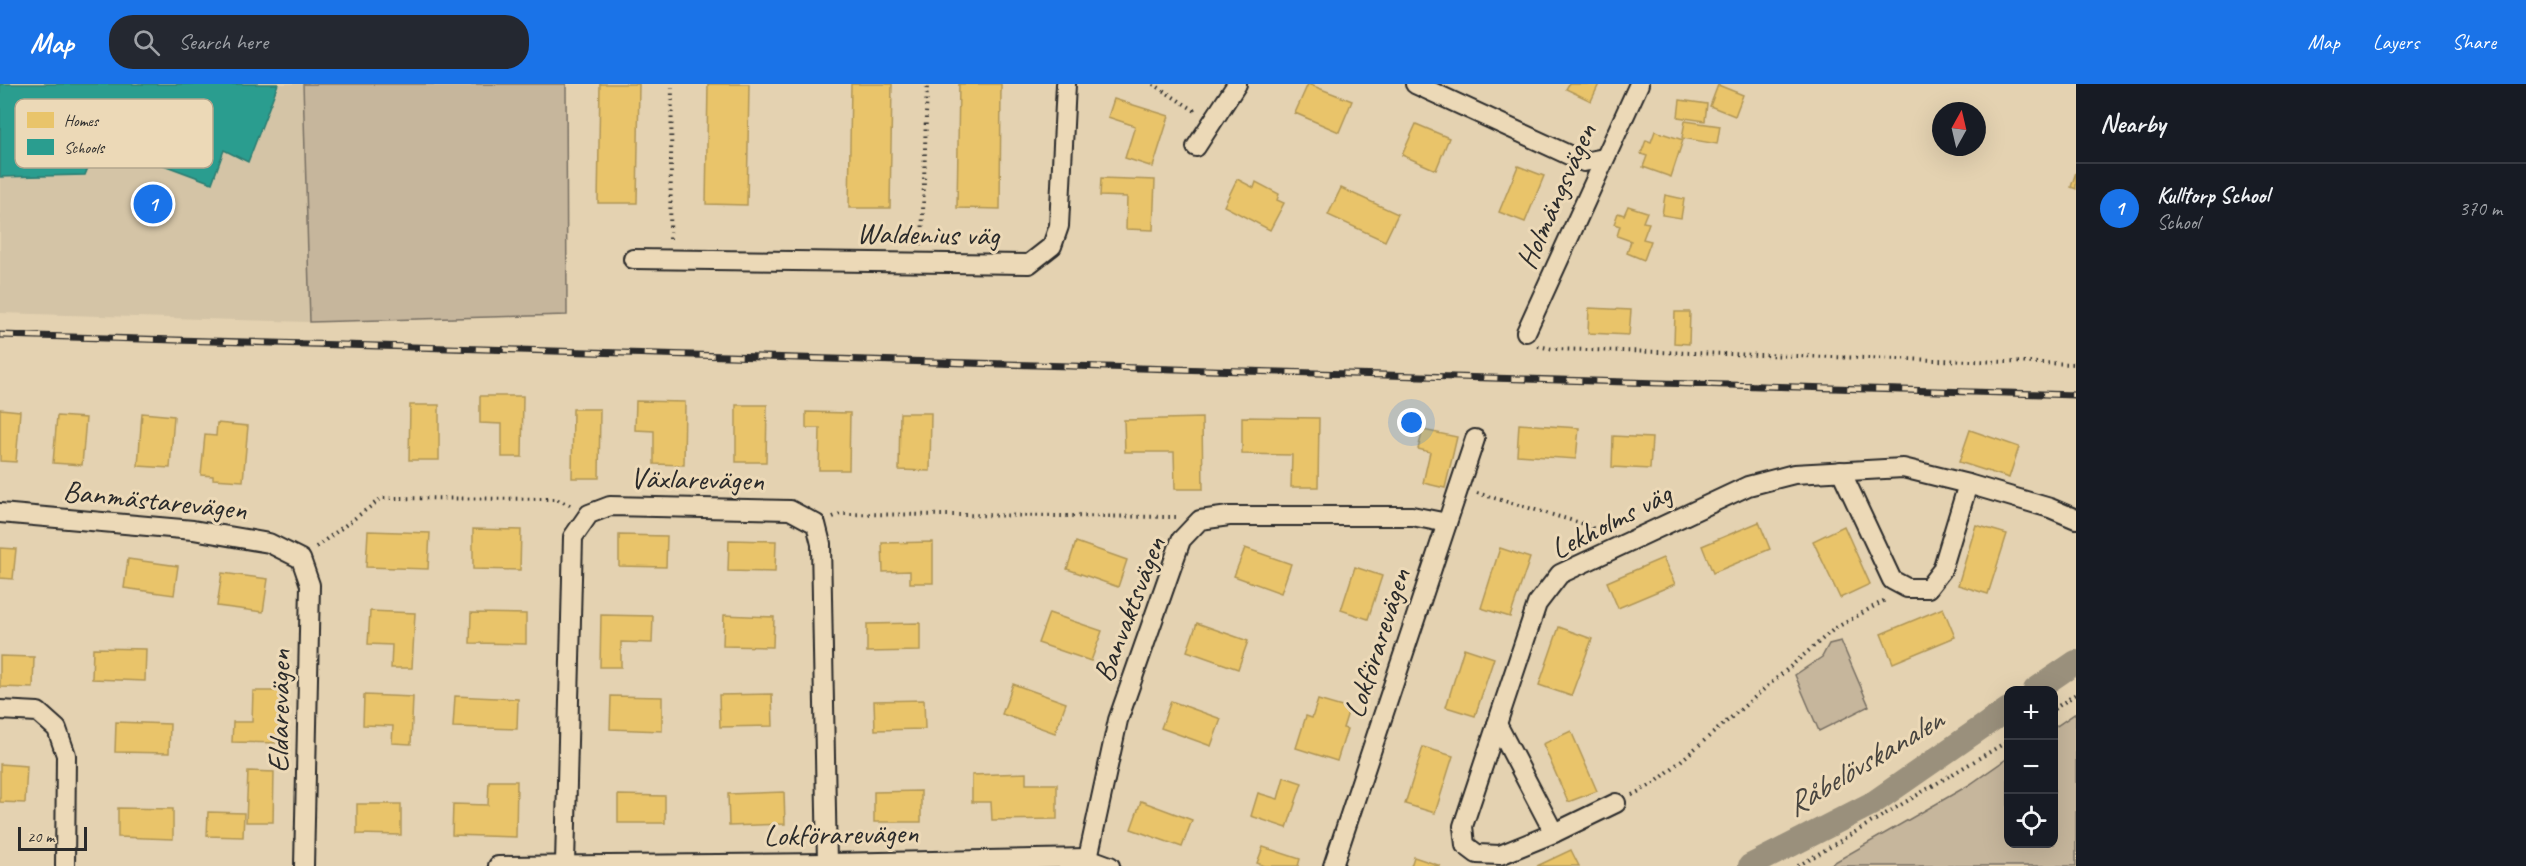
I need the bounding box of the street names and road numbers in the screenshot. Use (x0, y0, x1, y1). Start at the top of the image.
street label: Holmängsvägen (1507, 117, 1605, 275)
street label: Waldenius väg (856, 214, 1001, 254)
street label: Växlarevägen (630, 459, 765, 499)
street label: Banmästarevägen (61, 471, 249, 529)
street label: Lekholms väg (1544, 474, 1679, 568)
street label: Banvaktsvägen (1084, 531, 1174, 687)
street label: Lokförarevägen (1335, 563, 1419, 723)
street label: Eldarevägen (259, 649, 299, 773)
street label: Lokförarevägen (763, 814, 919, 854)

